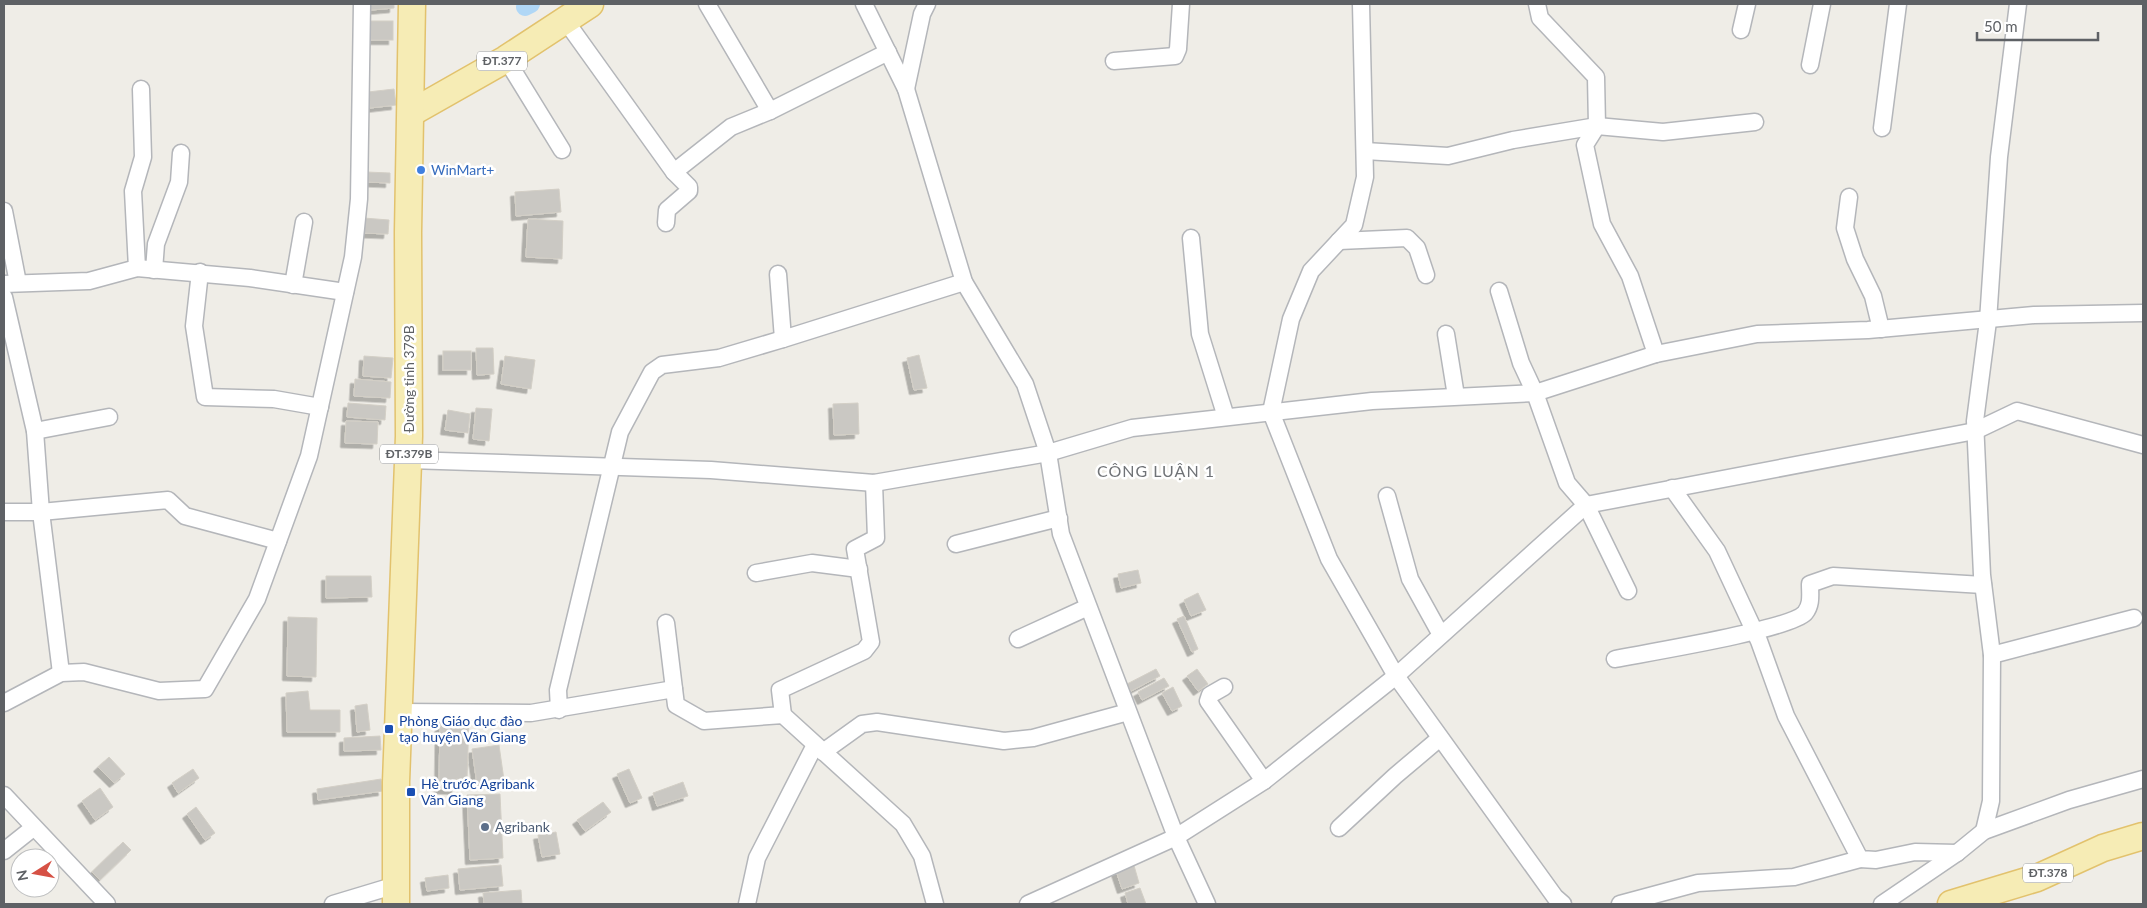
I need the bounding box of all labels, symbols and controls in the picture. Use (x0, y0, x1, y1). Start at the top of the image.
scale bar (1977, 10, 2098, 42)
text: 50 m (1984, 17, 2018, 35)
road number: ĐT.377 (477, 51, 527, 70)
place label: WinMart+ (431, 161, 494, 178)
marker: WinMart+ (415, 164, 427, 176)
street label: Đường tỉnh 379B (400, 325, 417, 433)
road number: ĐT.379B (380, 444, 438, 464)
district label: CÔNG LUẬN 1 (1097, 461, 1215, 480)
place label: Phòng Giáo dục đào tạo huyện Văn Giang (399, 712, 526, 745)
marker: Phòng Giáo dục đào tạo huyện Văn Giang (383, 723, 395, 735)
place label: Hè trước Agribank Văn Giang (421, 775, 536, 808)
marker: Hè trước Agribank Văn Giang (405, 786, 417, 798)
place label: Agribank (495, 818, 551, 835)
marker: Agribank (479, 821, 491, 833)
north arrow (10, 848, 60, 898)
road number: ĐT.378 (2023, 864, 2073, 882)
text: N (12, 869, 31, 882)

